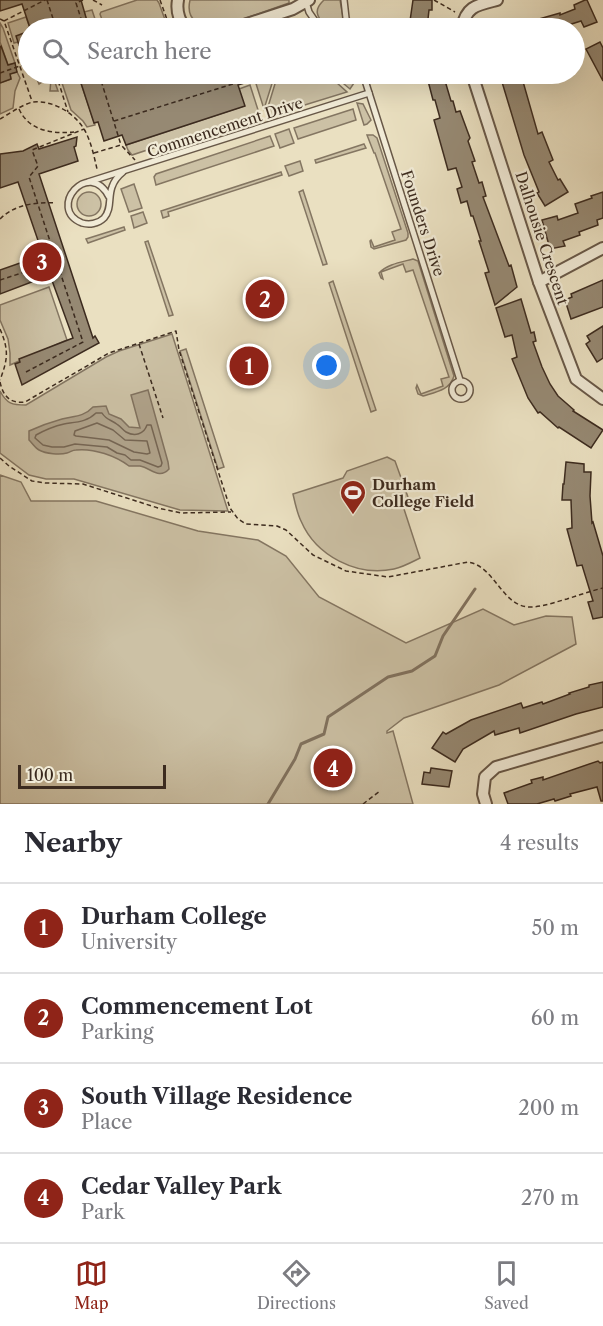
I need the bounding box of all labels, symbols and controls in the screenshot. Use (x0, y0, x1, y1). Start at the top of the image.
search box (18, 18, 585, 84)
icon: search (39, 35, 72, 68)
text: Search here (87, 38, 212, 65)
street label: Commencement Drive (145, 93, 305, 161)
street label: Founders Drive (397, 168, 449, 278)
street label: Dalhousie Crescent (511, 169, 573, 308)
pin: 3 (22, 240, 62, 284)
pin: 2 (246, 276, 284, 322)
pin: 1 (230, 344, 268, 388)
your location (312, 351, 341, 380)
place label: Durham College Field (372, 475, 474, 511)
sports icon: Durham College Field (338, 478, 368, 516)
pin: 4 (314, 746, 352, 790)
scale bar (18, 762, 166, 790)
text: 100 m (27, 765, 73, 785)
text: Nearby (24, 827, 122, 859)
text: 4 results (500, 831, 579, 855)
text: Durham College (81, 903, 267, 930)
text: 1 (39, 916, 48, 940)
text: 50 m (532, 916, 579, 940)
text: University (81, 930, 177, 954)
text: Commencement Lot (81, 993, 313, 1020)
text: 2 (38, 1006, 49, 1030)
text: 60 m (531, 1006, 579, 1030)
text: Parking (81, 1020, 154, 1044)
text: South Village Residence (81, 1083, 353, 1110)
text: 3 (38, 1096, 49, 1120)
text: 200 m (518, 1096, 579, 1120)
text: Place (81, 1110, 132, 1134)
text: Cedar Valley Park (81, 1173, 281, 1200)
text: 4 (38, 1186, 49, 1210)
text: 270 m (521, 1186, 579, 1210)
text: Park (81, 1200, 124, 1224)
tab: Map (74, 1257, 109, 1313)
tab: Directions (257, 1257, 336, 1313)
tab: Saved (484, 1257, 529, 1313)

